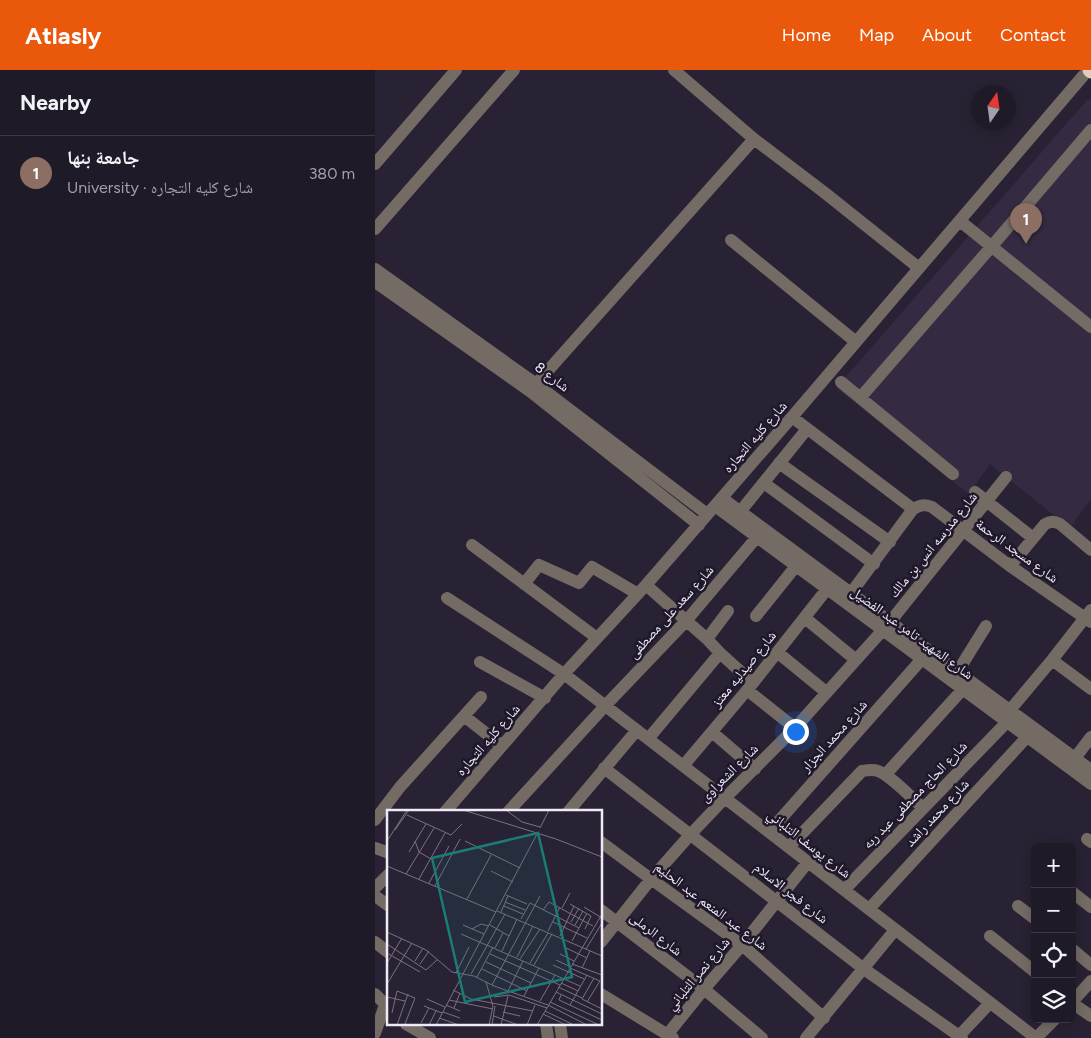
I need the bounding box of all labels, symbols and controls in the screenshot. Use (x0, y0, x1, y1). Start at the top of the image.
text: Atlasly (25, 21, 101, 50)
text: Home (782, 24, 831, 46)
text: Map (859, 24, 894, 46)
text: About (922, 24, 972, 46)
text: Contact (1000, 24, 1066, 46)
north arrow (971, 85, 1016, 130)
text: Nearby (20, 90, 91, 115)
text: جامعة بنها (67, 146, 139, 169)
text: 1 (33, 164, 39, 183)
text: 380 m (309, 164, 355, 183)
text: University · شارع كليه التجاره (67, 178, 253, 197)
pin: 1 (1010, 203, 1042, 244)
street label: شارع 8 (531, 359, 573, 396)
street label: شارع كليه التجاره (719, 398, 792, 477)
street label: شارع مدرسه انس بن مالك (885, 489, 982, 602)
street label: شارع مسجد الرحمة (972, 515, 1062, 588)
street label: شارع سعد على مصطفى (625, 562, 718, 663)
street label: شارع الشهيد تامر عبد الفضيل (847, 583, 977, 684)
street label: شارع صيدليه معتز (707, 627, 781, 712)
street label: شارع محمد الجزار (796, 696, 872, 777)
street label: شارع كليه التجاره (452, 701, 525, 780)
your location (783, 719, 809, 745)
street label: شارع الحاج مصطفى عبد ربه (859, 738, 972, 853)
street label: شارع الشعراوى (696, 740, 762, 806)
street label: شارع محمد راشد (901, 776, 973, 851)
street label: شارع يوسف التلباني (762, 806, 854, 884)
inset map (387, 810, 603, 1026)
map controls (1031, 843, 1076, 1023)
button: + (1031, 843, 1076, 888)
street label: شارع عبد المنعم عبد الحليم (651, 858, 771, 955)
street label: شارع فجر الاسلام (750, 859, 832, 928)
button: − (1031, 888, 1076, 933)
street label: شارع الرملى (626, 908, 685, 960)
button: locate (1031, 933, 1076, 978)
street label: شارع نصر التلباني (663, 934, 735, 1016)
button: layers (1031, 978, 1076, 1023)

